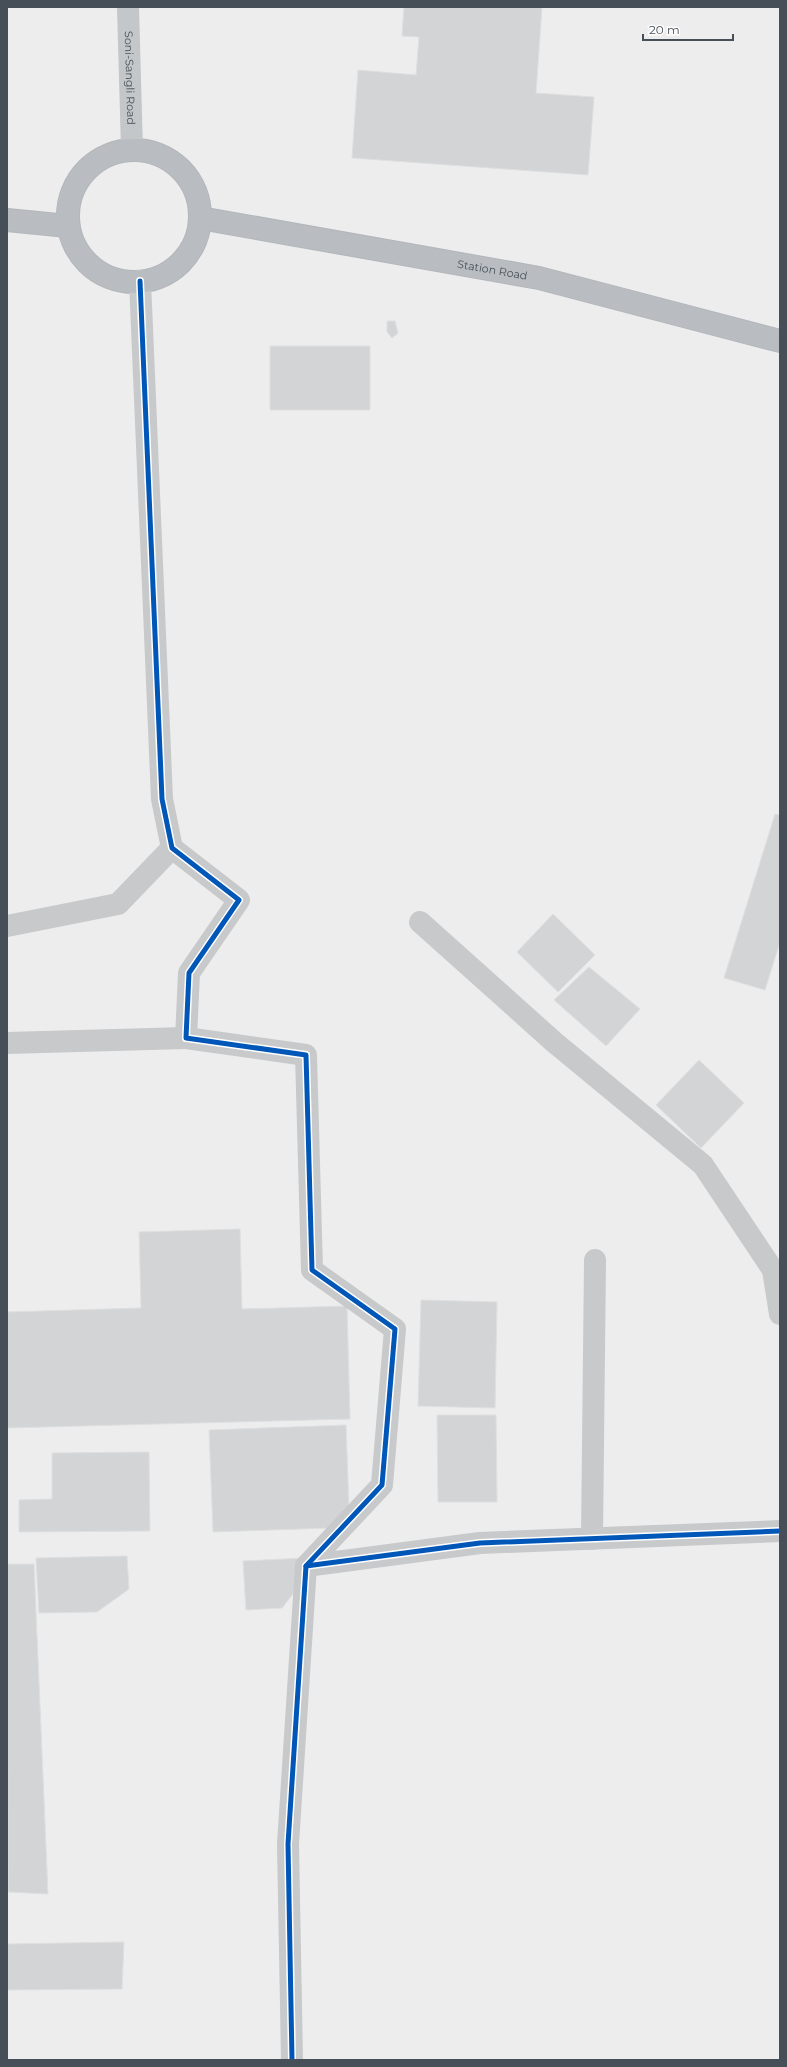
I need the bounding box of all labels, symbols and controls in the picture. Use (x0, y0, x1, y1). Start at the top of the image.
scale bar (643, 16, 733, 42)
text: 20 m (649, 22, 680, 37)
street label: Soni-Sangli Road (122, 31, 138, 125)
street label: Station Road (456, 257, 529, 283)

